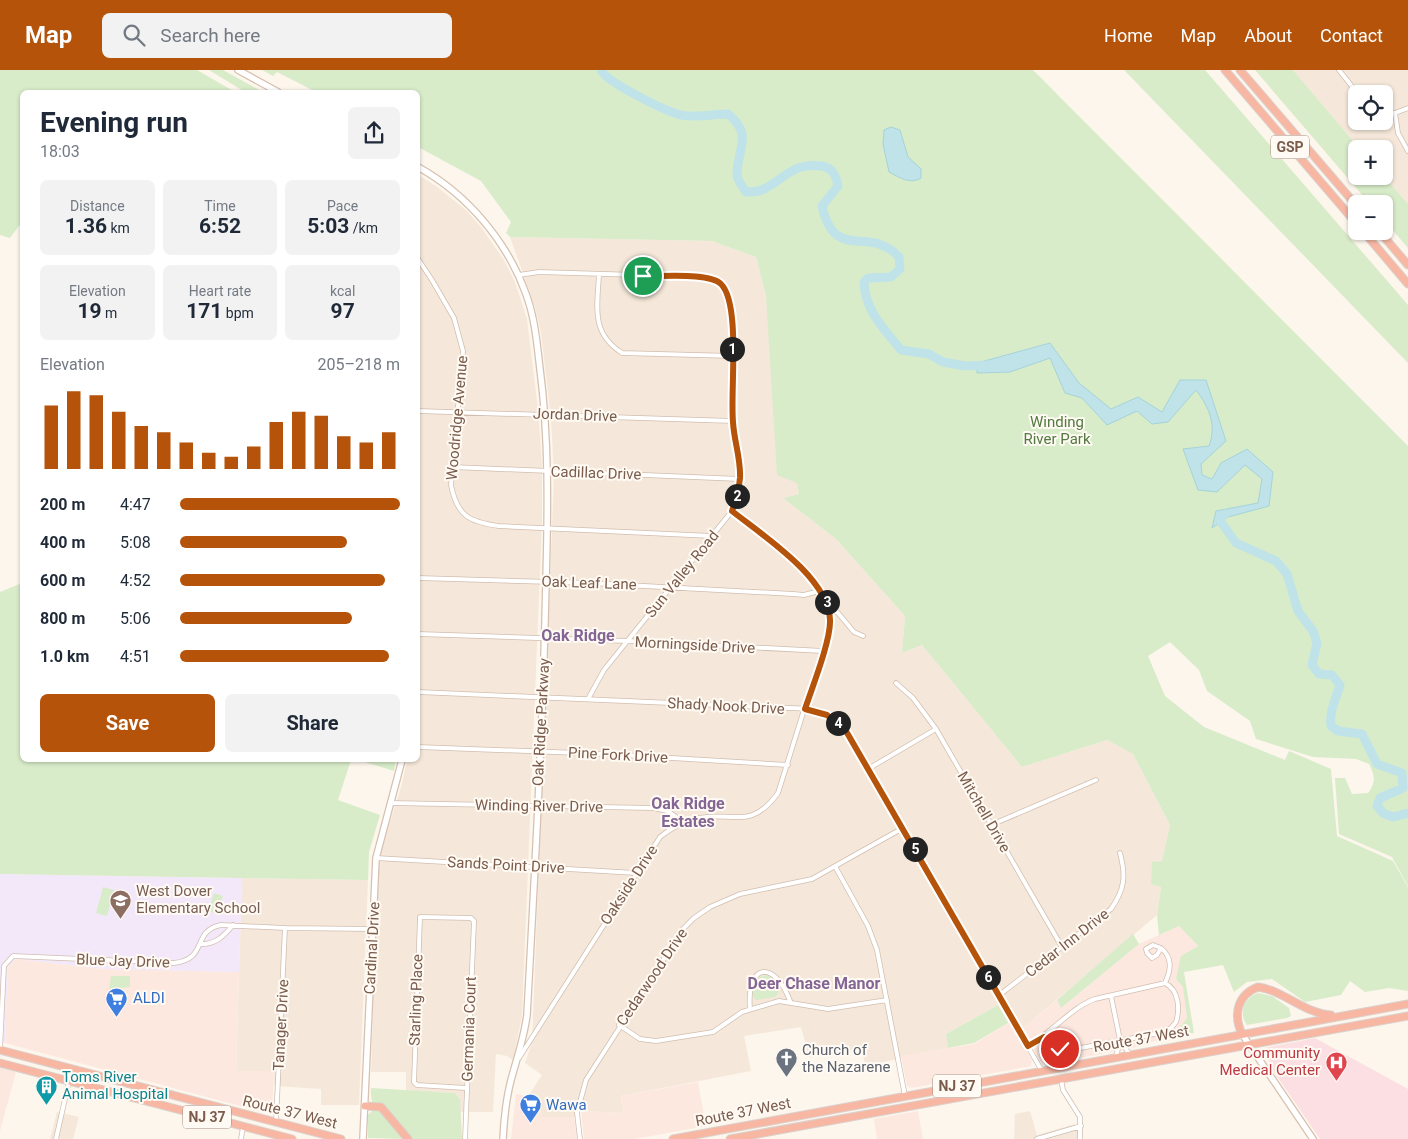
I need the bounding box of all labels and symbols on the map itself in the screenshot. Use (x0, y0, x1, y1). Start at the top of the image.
road number: GSP (1271, 136, 1309, 158)
pin (622, 255, 664, 297)
pin: 1 (720, 336, 744, 362)
street label: Woodridge Avenue (443, 355, 471, 481)
street label: Jordan Drive (533, 405, 617, 425)
park label: Winding River Park (1023, 413, 1091, 448)
street label: Cadillac Drive (550, 462, 642, 484)
pin: 2 (724, 484, 750, 508)
street label: Sun Valley Road (641, 527, 723, 621)
street label: Oak Leaf Lane (541, 572, 637, 594)
pin: 3 (814, 590, 840, 614)
district label: Oak Ridge (541, 626, 615, 645)
street label: Morningside Drive (634, 633, 756, 657)
street label: Oak Ridge Parkway (529, 658, 553, 786)
street label: Shady Nook Drive (667, 694, 785, 718)
pin: 4 (826, 710, 850, 736)
street label: Pine Fork Drive (568, 743, 668, 767)
street label: Mitchell Drive (954, 768, 1014, 856)
district label: Oak Ridge Estates (651, 794, 725, 831)
street label: Winding River Drive (475, 796, 603, 816)
pin: 5 (902, 836, 928, 862)
street label: Oakside Drive (597, 842, 661, 928)
street label: Sands Point Drive (447, 853, 565, 877)
place label: West Dover Elementary School (136, 882, 260, 917)
school or university icon: West Dover Elementary School (108, 888, 132, 919)
street label: Cardinal Drive (361, 901, 383, 995)
street label: Cedar Inn Drive (1022, 905, 1112, 981)
street label: Cedarwood Drive (613, 925, 691, 1029)
street label: Blue Jay Drive (76, 950, 170, 972)
street label: Starling Place (405, 954, 427, 1046)
pin: 6 (976, 964, 1000, 990)
district label: Deer Chase Manor (748, 974, 881, 993)
street label: Germania Court (458, 976, 480, 1082)
street label: Tanager Drive (270, 979, 292, 1071)
supermarket icon: ALDI (105, 986, 129, 1017)
place label: ALDI (133, 989, 165, 1007)
street label: Route 37 West (1092, 1022, 1190, 1056)
pin (1039, 1028, 1081, 1070)
place label: Church of the Nazarene (802, 1041, 890, 1076)
place label: Community Medical Center (1220, 1044, 1320, 1079)
church icon: Church of the Nazarene (774, 1047, 798, 1078)
hospital icon: Community Medical Center (1324, 1050, 1348, 1081)
place label: Toms River Animal Hospital (62, 1068, 168, 1103)
building icon: Toms River Animal Hospital (34, 1074, 58, 1105)
road number: NJ 37 (933, 1074, 981, 1098)
street label: Route 37 West (241, 1092, 339, 1132)
supermarket icon: Wawa (518, 1093, 542, 1124)
street label: Route 37 West (694, 1094, 792, 1130)
place label: Wawa (546, 1096, 587, 1114)
road number: NJ 37 (183, 1106, 231, 1128)

